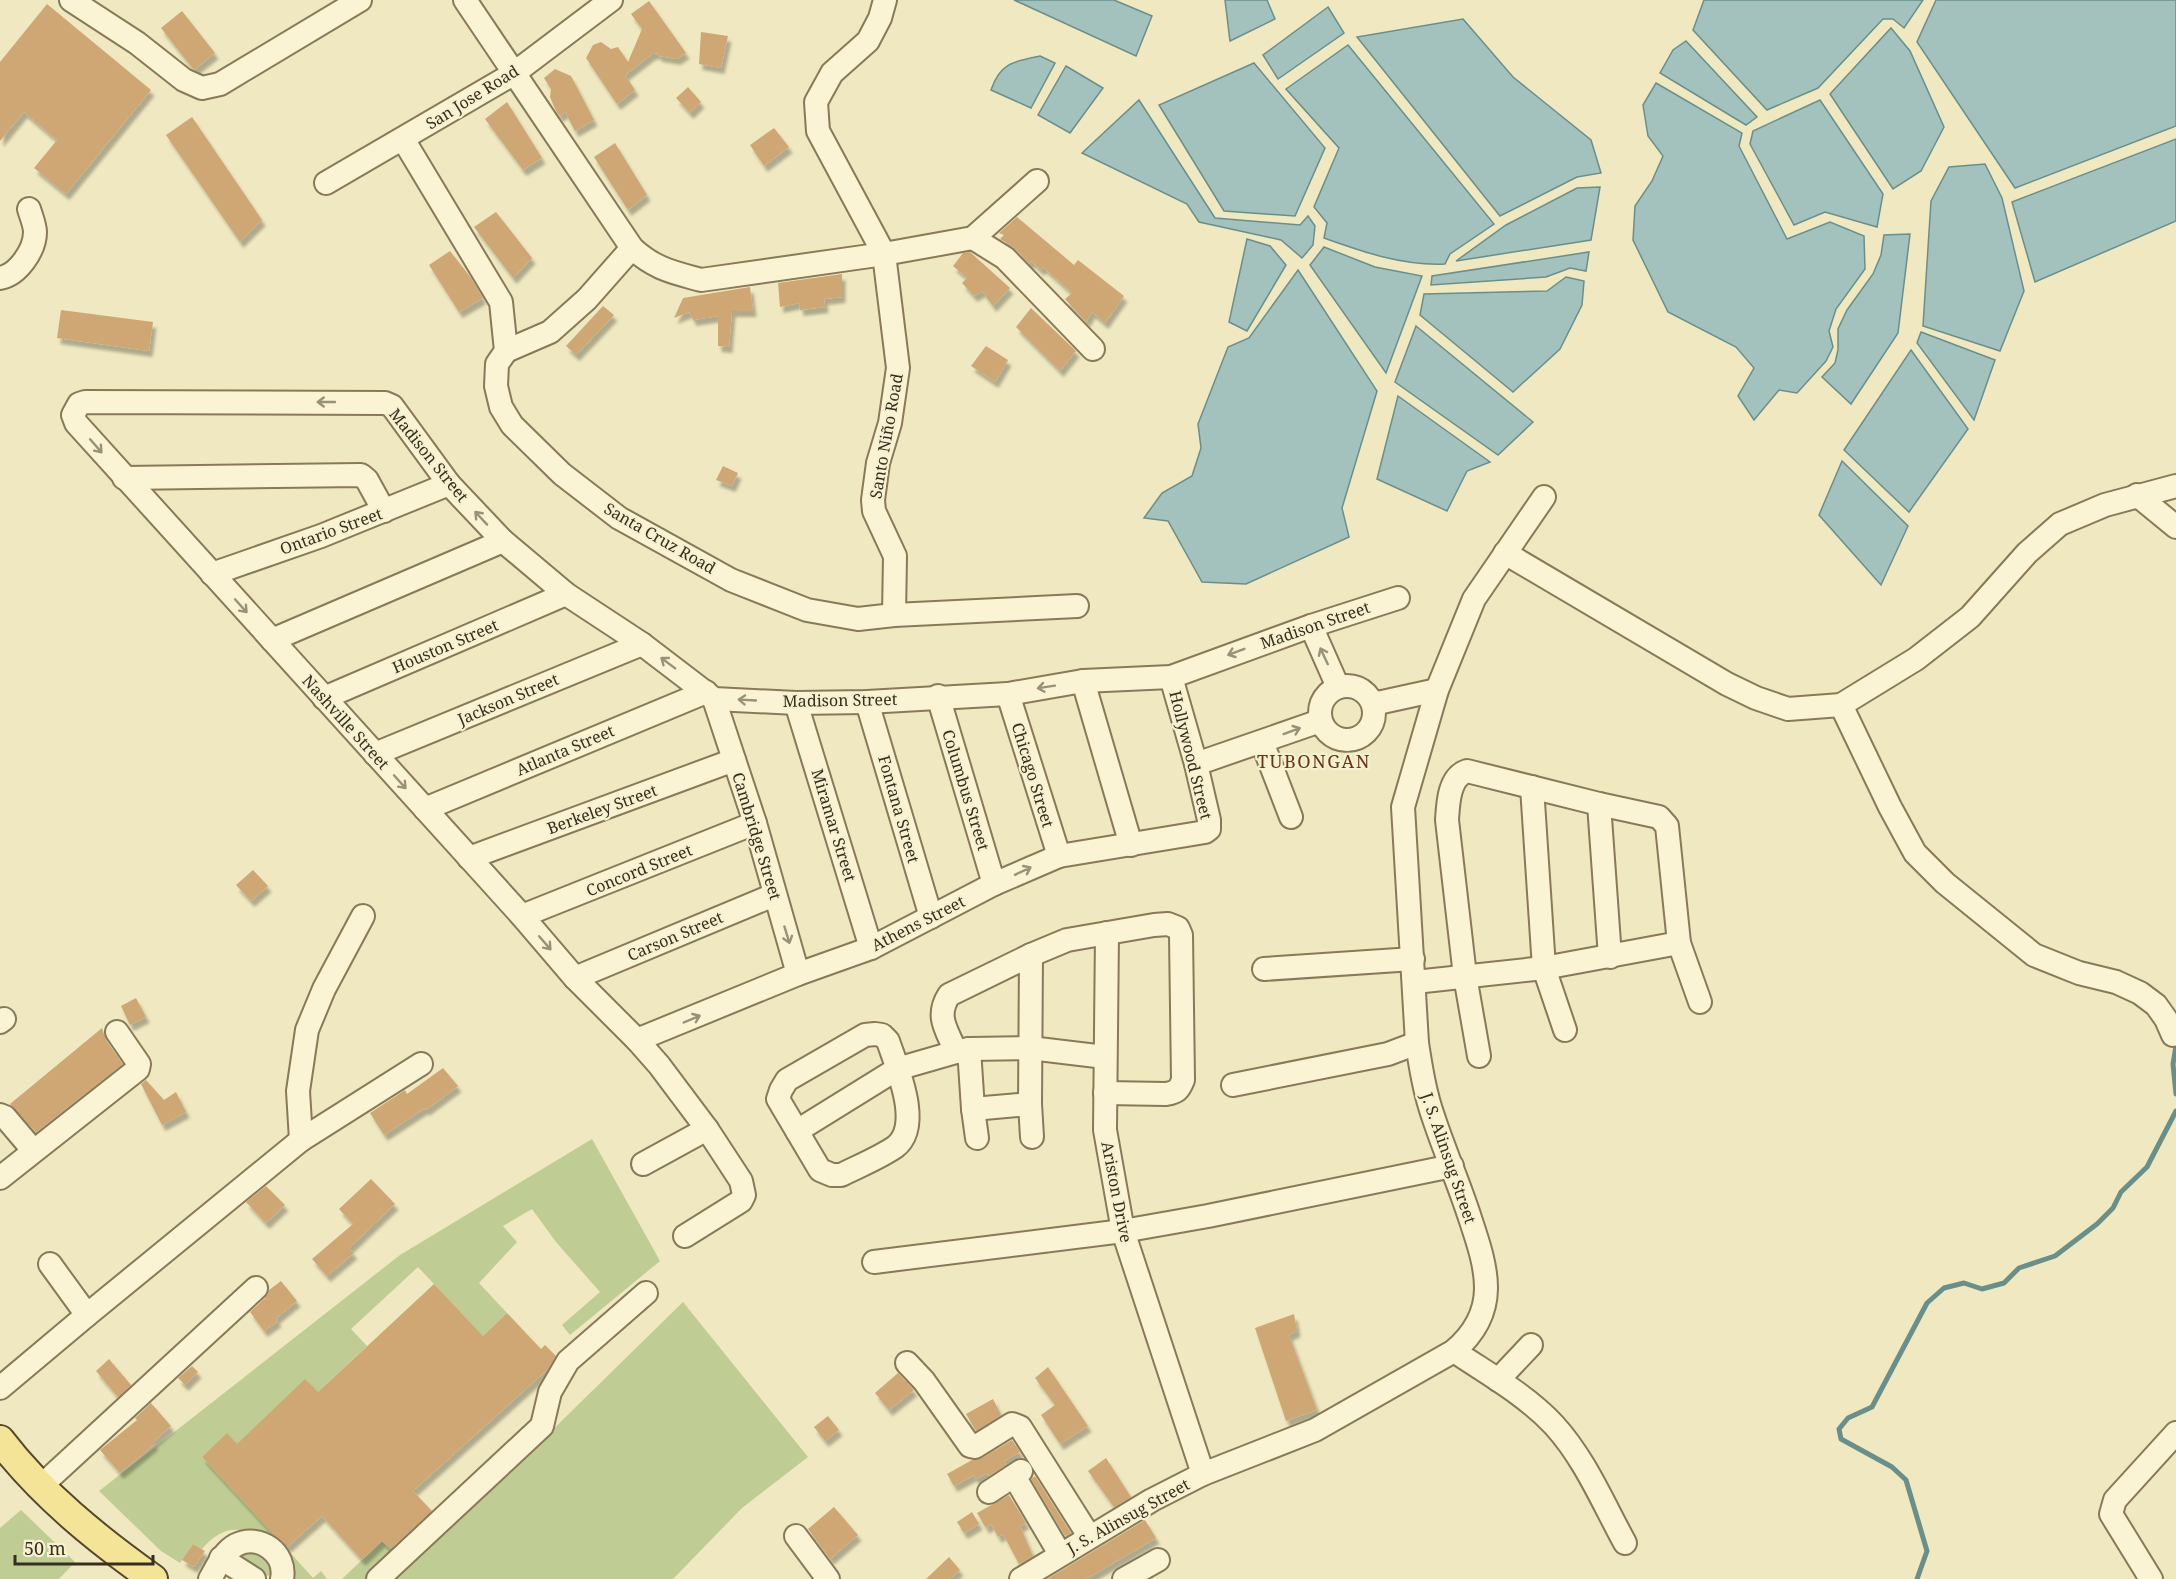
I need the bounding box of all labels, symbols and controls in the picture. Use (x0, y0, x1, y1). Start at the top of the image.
street label: San Jose Road (421, 60, 523, 134)
street label: Santo Niño Road (864, 372, 908, 500)
one-way arrow (317, 396, 337, 408)
street label: Madison Street (384, 404, 474, 507)
one-way arrow (90, 438, 103, 454)
street label: Santa Cruz Road (600, 497, 720, 579)
street label: Ontario Street (277, 502, 386, 560)
one-way arrow (474, 511, 488, 526)
street label: Madison Street (1257, 596, 1373, 654)
one-way arrow (234, 598, 248, 613)
street label: Houston Street (389, 614, 502, 678)
one-way arrow (1227, 648, 1245, 659)
one-way arrow (1318, 648, 1330, 666)
one-way arrow (660, 657, 676, 669)
street label: Jackson Street (453, 668, 562, 731)
street label: Nashville Street (298, 670, 395, 774)
one-way arrow (1036, 682, 1056, 693)
street label: Madison Street (783, 688, 898, 712)
street label: Hollywood Street (1164, 688, 1218, 822)
one-way arrow (737, 695, 757, 706)
street label: Atlanta Street (513, 719, 618, 781)
street label: Chicago Street (1007, 720, 1060, 830)
one-way arrow (1282, 725, 1300, 736)
street label: Columbus Street (937, 727, 995, 853)
district label: TUBONGAN (1257, 749, 1371, 773)
street label: Fontana Street (873, 753, 925, 866)
street label: Miramar Street (806, 766, 862, 884)
street label: Cambridge Street (727, 770, 787, 903)
one-way arrow (393, 774, 407, 789)
street label: Berkeley Street (544, 779, 660, 839)
street label: Concord Street (583, 839, 696, 901)
one-way arrow (1013, 864, 1031, 876)
street label: Athens Street (868, 890, 969, 956)
street label: Carson Street (624, 906, 727, 966)
one-way arrow (782, 925, 793, 944)
one-way arrow (538, 935, 552, 950)
one-way arrow (682, 1013, 701, 1024)
street label: J. S. Alinsug Street (1416, 1089, 1482, 1227)
street label: Ariston Drive (1096, 1140, 1138, 1244)
street label: J. S. Alinsug Street (1062, 1473, 1194, 1559)
scale bar (15, 1528, 153, 1566)
text: 50 m (24, 1536, 66, 1560)

